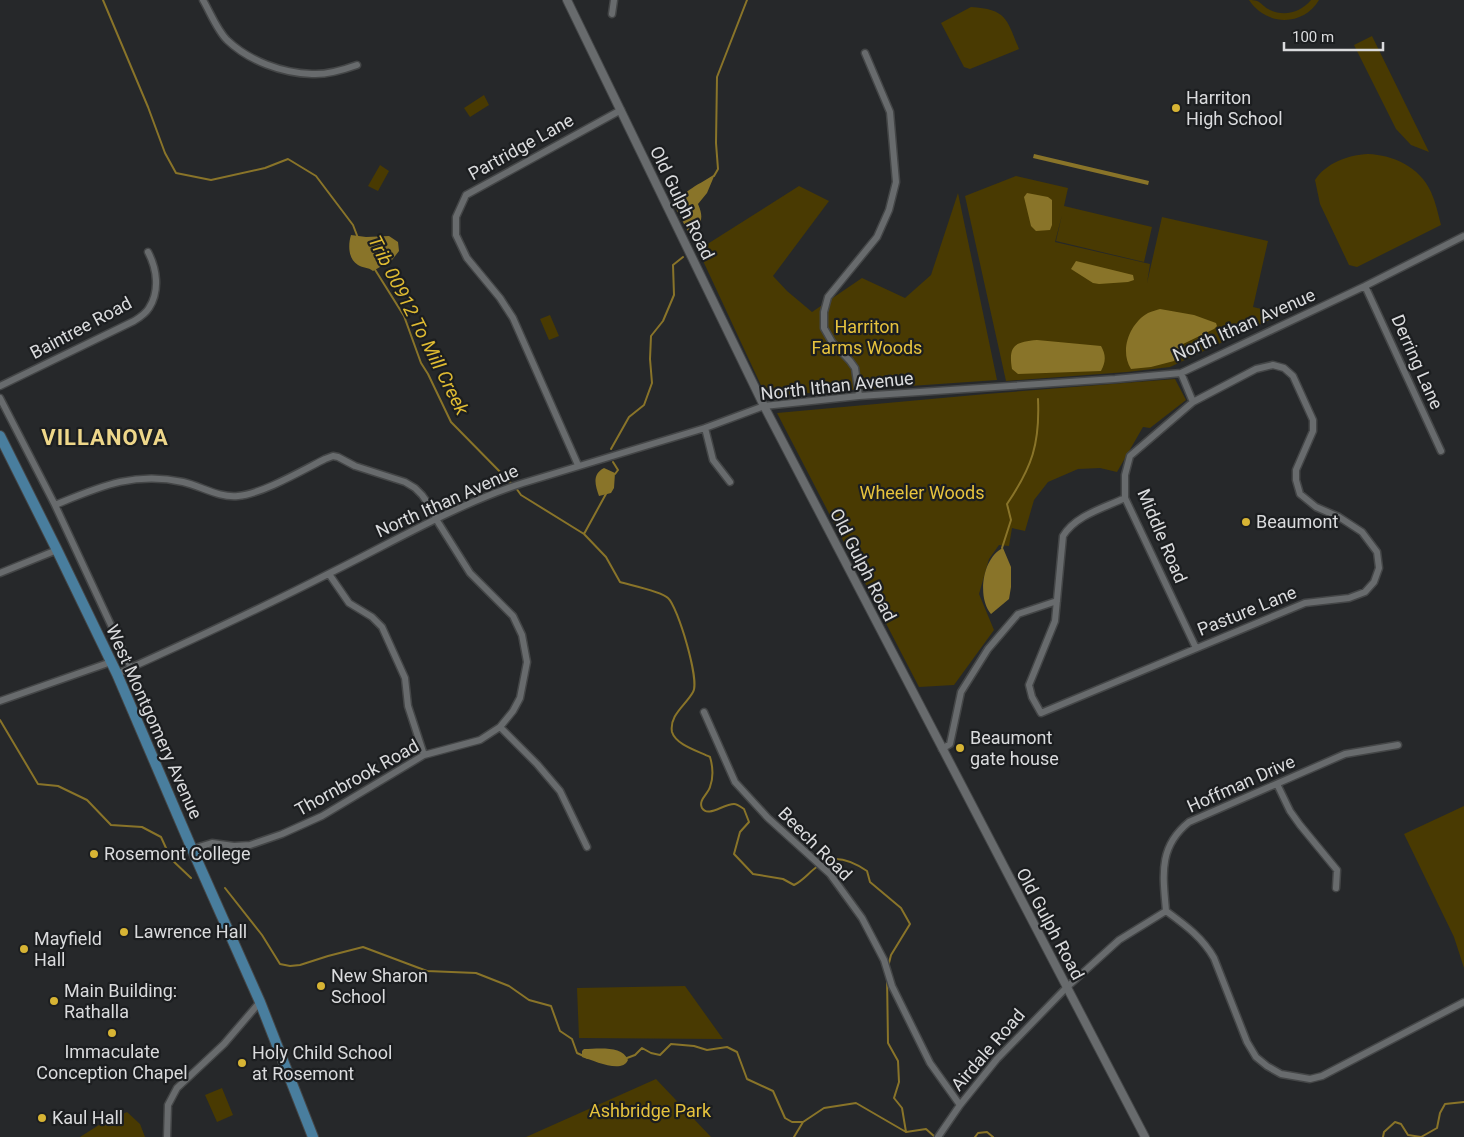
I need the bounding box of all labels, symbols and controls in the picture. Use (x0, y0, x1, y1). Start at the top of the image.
scale bar (1284, 20, 1383, 52)
text: 100 m (1292, 28, 1334, 46)
place label: Harriton High School (1186, 87, 1283, 129)
marker: Harriton High School (1170, 102, 1182, 114)
street label: Partridge Lane (464, 109, 577, 184)
street label: Old Gulph Road (646, 143, 719, 263)
water label: Trib 00912 To Mill Creek (363, 232, 474, 419)
street label: North Ithan Avenue (1169, 284, 1318, 365)
street label: Baintree Road (26, 292, 135, 363)
street label: Derring Lane (1387, 311, 1448, 412)
park label: Harriton Farms Woods (812, 316, 922, 358)
street label: North Ithan Avenue (759, 367, 914, 404)
district label: VILLANOVA (41, 425, 169, 450)
street label: North Ithan Avenue (372, 460, 521, 541)
park label: Wheeler Woods (859, 482, 985, 503)
street label: Middle Road (1133, 486, 1192, 586)
street label: Old Gulph Road (826, 505, 901, 625)
place label: Beaumont (1256, 511, 1338, 532)
marker: Beaumont (1240, 516, 1252, 528)
street label: Pasture Lane (1194, 581, 1299, 640)
street label: West Montgomery Avenue (102, 621, 207, 822)
place label: Beaumont gate house (970, 727, 1059, 769)
street label: Thornbrook Road (291, 735, 422, 820)
marker: Beaumont gate house (954, 742, 966, 754)
street label: Hoffman Drive (1184, 750, 1298, 817)
street label: Beech Road (774, 802, 857, 885)
place label: Rosemont College (104, 843, 250, 864)
marker: Rosemont College (88, 848, 100, 860)
street label: Old Gulph Road (1012, 864, 1089, 983)
place label: Lawrence Hall (134, 921, 247, 942)
marker: Lawrence Hall (118, 926, 130, 938)
place label: Mayfield Hall (34, 928, 102, 970)
marker: Mayfield Hall (18, 943, 30, 955)
place label: New Sharon School (331, 965, 428, 1007)
place label: Main Building: Rathalla (64, 980, 177, 1022)
marker: New Sharon School (315, 980, 327, 992)
marker: Main Building: Rathalla (48, 995, 60, 1007)
street label: Airdale Road (946, 1004, 1029, 1095)
marker: Immaculate Conception Chapel (106, 1027, 118, 1039)
place label: Immaculate Conception Chapel (36, 1041, 188, 1083)
place label: Holy Child School at Rosemont (252, 1042, 392, 1084)
marker: Holy Child School at Rosemont (236, 1057, 248, 1069)
park label: Ashbridge Park (589, 1100, 712, 1121)
place label: Kaul Hall (52, 1107, 123, 1128)
marker: Kaul Hall (36, 1112, 48, 1124)

